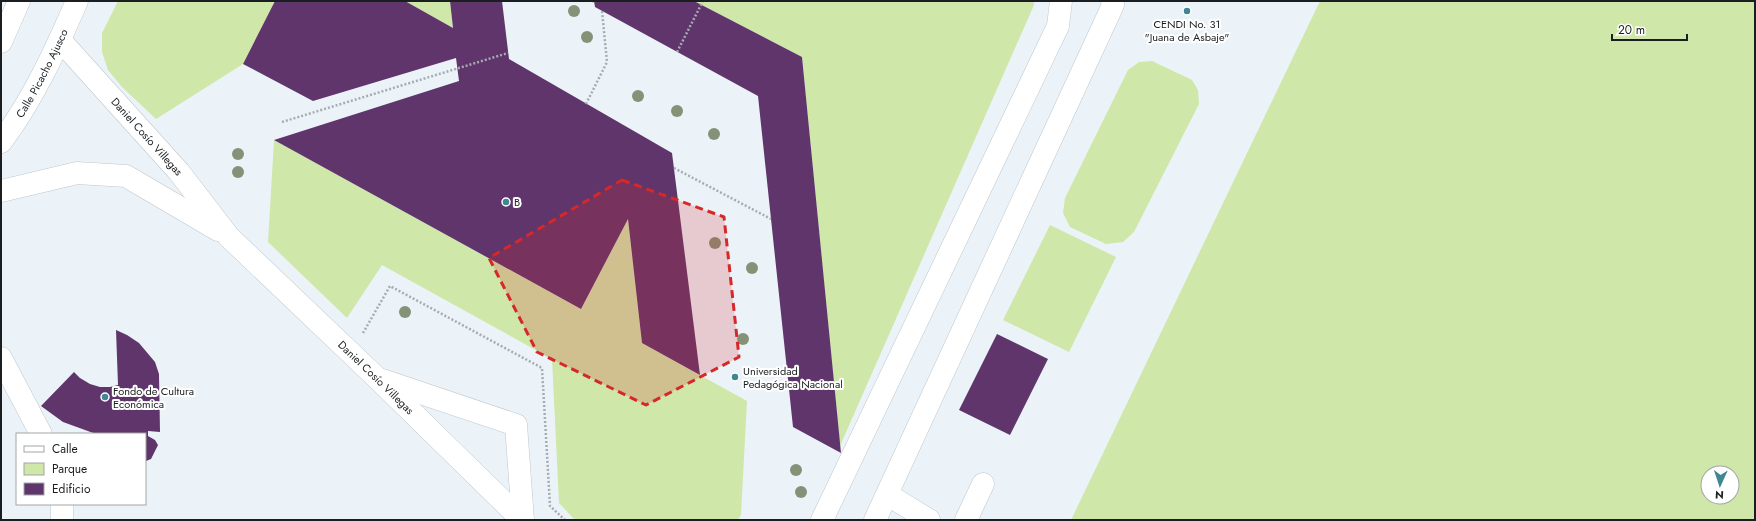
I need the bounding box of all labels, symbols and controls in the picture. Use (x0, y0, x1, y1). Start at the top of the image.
marker: CENDI No. 31 "Juana de Asbaje" (1182, 6, 1192, 16)
place label: CENDI No. 31 "Juana de Asbaje" (1145, 16, 1229, 45)
scale bar (1612, 16, 1687, 42)
text: 20 m (1618, 21, 1645, 39)
street label: Calle Picacho Ajusco (12, 26, 72, 121)
street label: Daniel Cosío Villegas (108, 94, 187, 179)
place label: B (514, 194, 520, 210)
marker: B (501, 197, 511, 207)
street label: Daniel Cosío Villegas (334, 337, 418, 418)
place label: Universidad Pedagógica Nacional (743, 363, 843, 392)
marker: Universidad Pedagógica Nacional (730, 372, 740, 382)
place label: Fondo de Cultura Económica (113, 383, 194, 412)
marker: Fondo de Cultura Económica (100, 392, 110, 402)
legend (16, 433, 146, 505)
text: Calle (52, 440, 78, 458)
text: Parque (52, 460, 87, 478)
north arrow (1700, 465, 1740, 505)
text: Edificio (52, 480, 91, 498)
text: N (1715, 487, 1724, 503)

